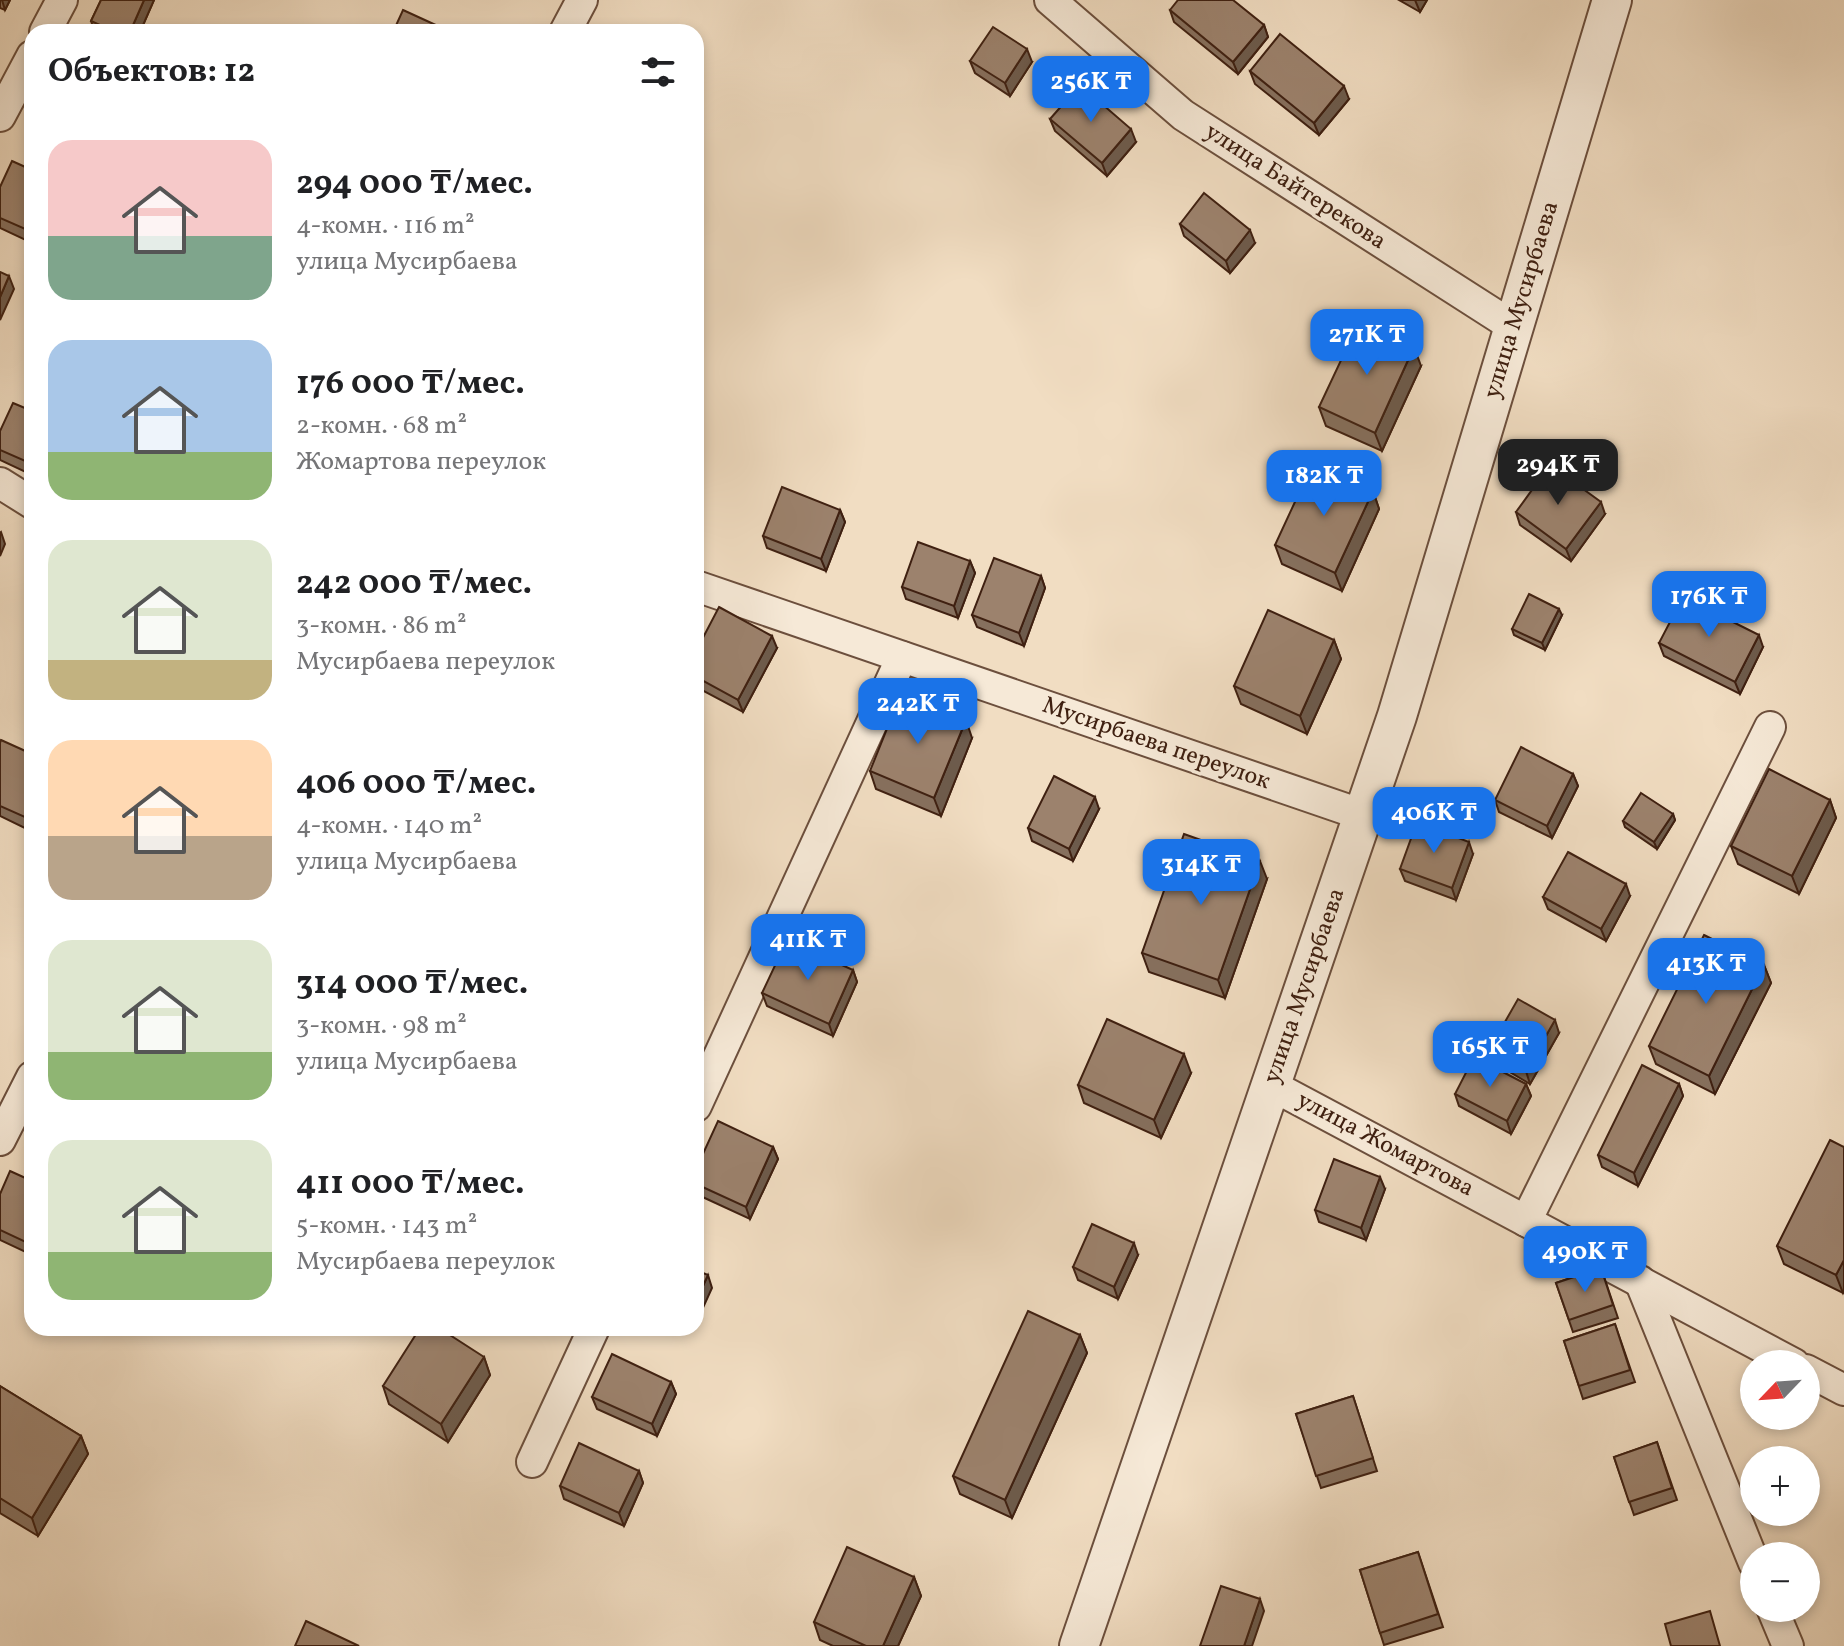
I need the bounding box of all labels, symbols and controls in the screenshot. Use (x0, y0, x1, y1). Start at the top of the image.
text: Объектов: 12 (48, 49, 255, 96)
icon: filters (636, 50, 680, 94)
pin: 256K ₸ (1026, 56, 1156, 124)
text: 256K ₸ (1050, 64, 1132, 100)
street label: улица Байтерекова (1197, 115, 1393, 259)
text: 294 000 ₸/мес. (296, 161, 533, 208)
icon: home (112, 172, 208, 268)
street label: улица Мусирбаева (1476, 197, 1568, 403)
text: 4-комн. · 116 m² (296, 208, 475, 244)
text: улица Мусирбаева (296, 244, 518, 280)
pin: 271K ₸ (1302, 309, 1432, 377)
text: 271K ₸ (1328, 317, 1406, 353)
text: 176 000 ₸/мес. (296, 361, 525, 408)
icon: home (112, 372, 208, 468)
text: 2-комн. · 68 m² (296, 408, 467, 444)
pin: 294K ₸ (1493, 439, 1623, 507)
text: Жомартова переулок (296, 444, 546, 480)
text: 294K ₸ (1516, 447, 1600, 483)
pin: 182K ₸ (1259, 450, 1389, 518)
text: 182K ₸ (1285, 458, 1363, 494)
text: 242 000 ₸/мес. (296, 561, 532, 608)
pin: 176K ₸ (1644, 571, 1774, 639)
icon: home (112, 572, 208, 668)
text: 176K ₸ (1670, 579, 1748, 615)
text: 3-комн. · 86 m² (296, 608, 467, 644)
text: Мусирбаева переулок (296, 644, 555, 680)
pin: 242K ₸ (853, 678, 983, 746)
text: 242K ₸ (876, 686, 960, 722)
street label: Мусирбаева переулок (1037, 689, 1275, 799)
text: 406 000 ₸/мес. (296, 761, 536, 808)
icon: home (112, 772, 208, 868)
pin: 406K ₸ (1369, 787, 1499, 855)
text: 406K ₸ (1391, 795, 1477, 831)
text: 4-комн. · 140 m² (296, 808, 482, 844)
pin: 314K ₸ (1136, 839, 1266, 907)
text: улица Мусирбаева (296, 844, 518, 880)
text: 314K ₸ (1161, 847, 1241, 883)
street label: улица Мусирбаева (1256, 884, 1354, 1088)
pin: 411K ₸ (743, 914, 873, 982)
text: 411K ₸ (769, 922, 847, 958)
pin: 413K ₸ (1641, 938, 1771, 1006)
text: 413K ₸ (1666, 946, 1746, 982)
text: 314 000 ₸/мес. (296, 961, 528, 1008)
icon: home (112, 972, 208, 1068)
text: 3-комн. · 98 m² (296, 1008, 467, 1044)
pin: 165K ₸ (1425, 1021, 1555, 1089)
text: 165K ₸ (1451, 1029, 1529, 1065)
text: улица Мусирбаева (296, 1044, 518, 1080)
street label: улица Жомартова (1290, 1084, 1480, 1206)
text: 411 000 ₸/мес. (296, 1161, 525, 1208)
icon: home (112, 1172, 208, 1268)
text: 5-комн. · 143 m² (296, 1208, 477, 1244)
pin: 490K ₸ (1520, 1226, 1650, 1294)
text: 490K ₸ (1542, 1234, 1628, 1270)
text: Мусирбаева переулок (296, 1244, 555, 1280)
north arrow (1740, 1350, 1820, 1430)
map controls (1740, 1350, 1820, 1622)
button: + (1740, 1446, 1820, 1526)
button: − (1740, 1542, 1820, 1622)

